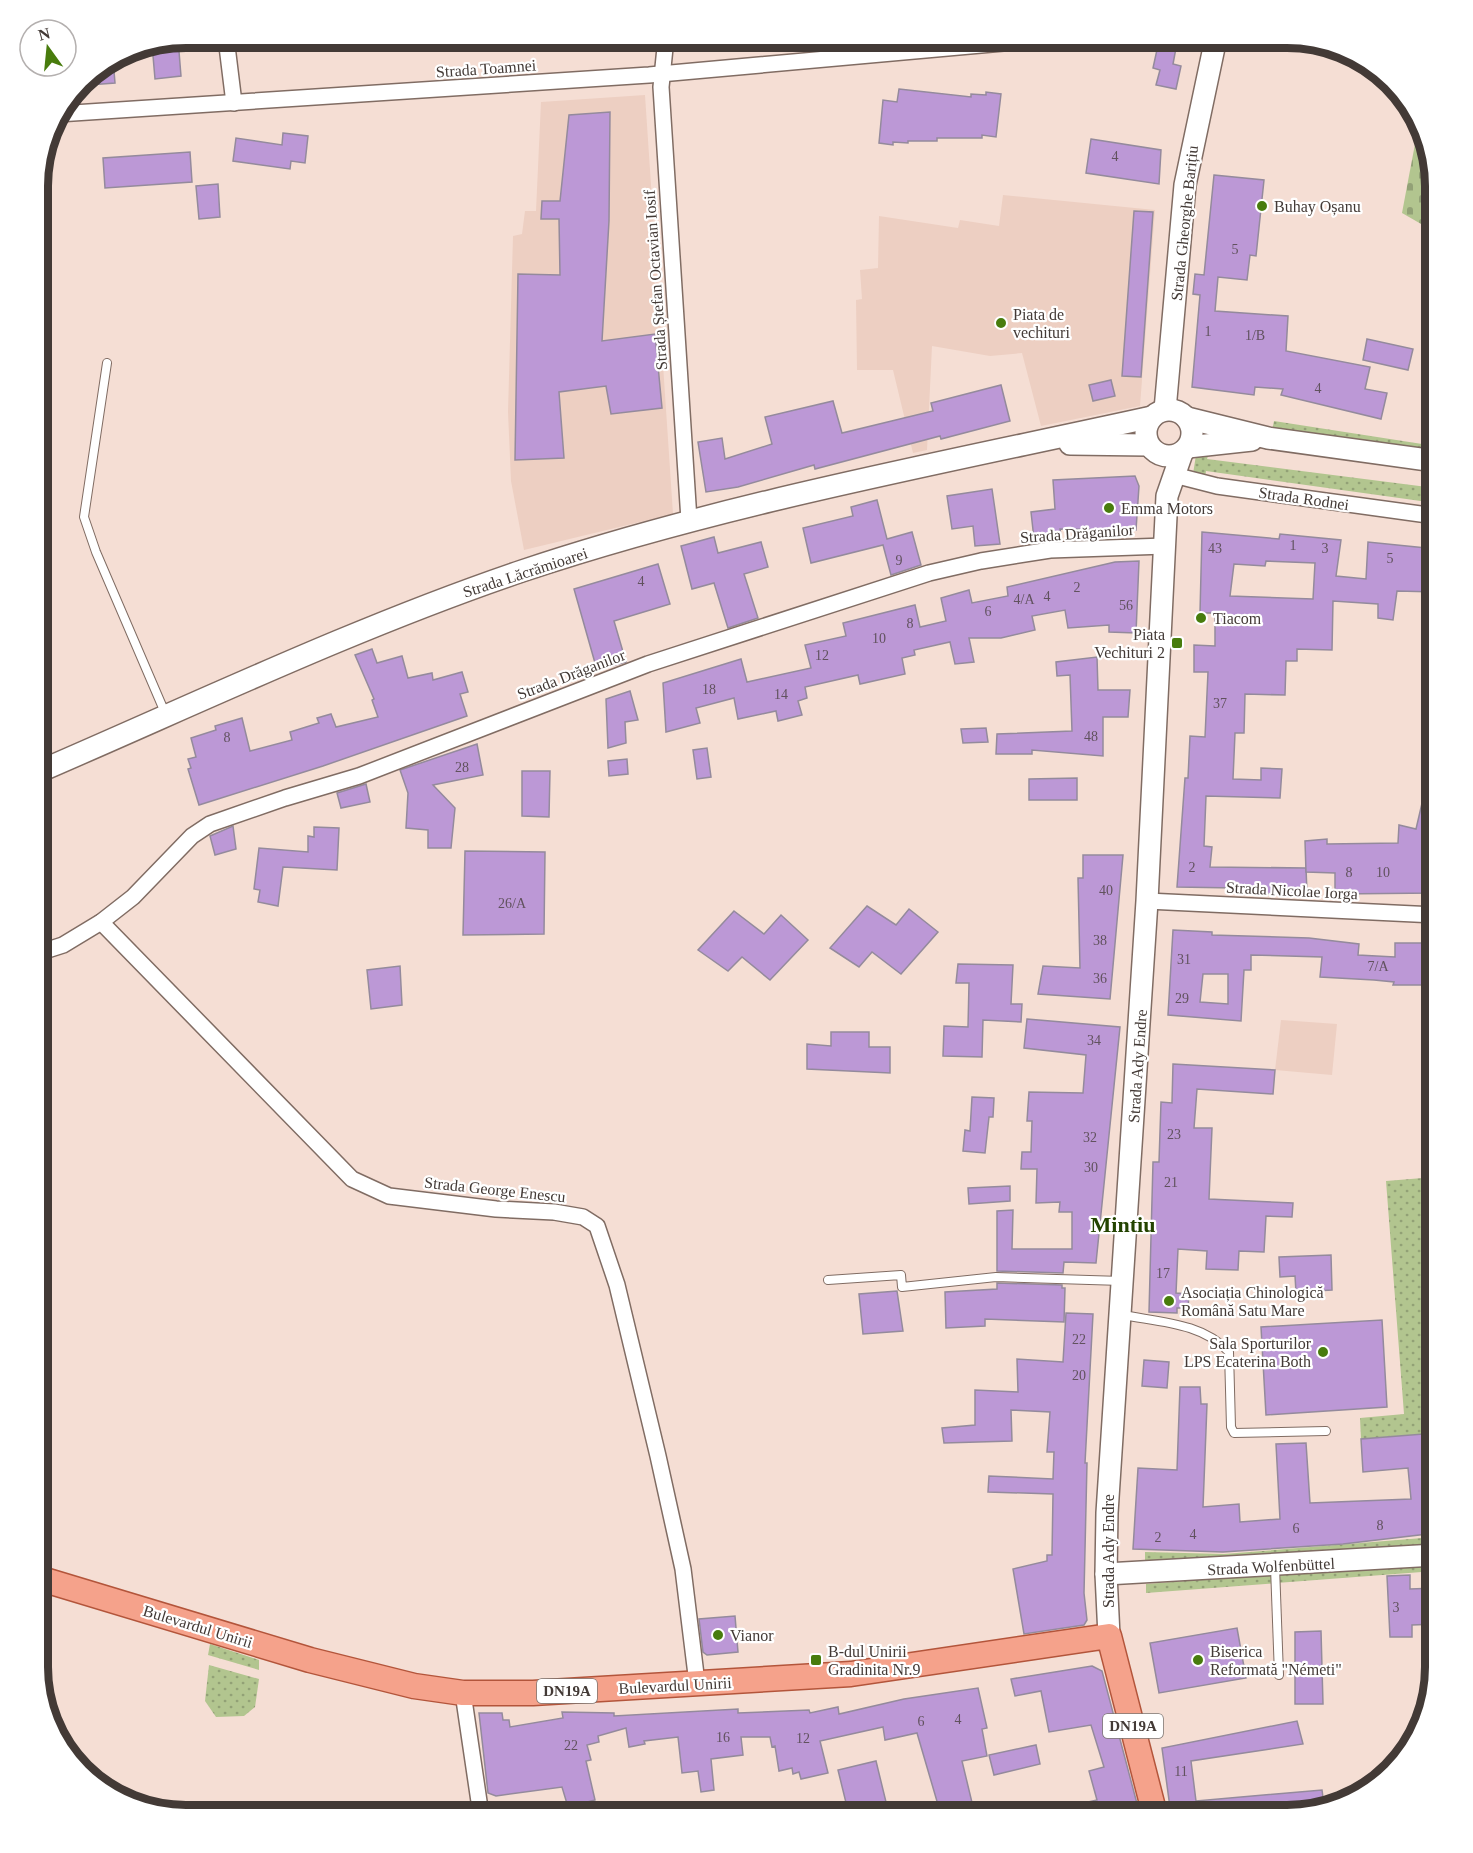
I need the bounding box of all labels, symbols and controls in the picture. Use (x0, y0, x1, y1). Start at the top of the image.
north arrow (18, 18, 78, 78)
text: N (36, 24, 52, 44)
street label: Strada Toamnei (435, 56, 537, 80)
street label: Strada Gheorghe Barițiu (1168, 145, 1202, 302)
house number: 4 (1112, 149, 1119, 164)
street label: Strada Ștefan Octavian Iosif (641, 188, 671, 371)
place label: Buhay Oșanu (1274, 198, 1361, 216)
marker: Buhay Oșanu (1255, 199, 1269, 213)
house number: 5 (1232, 242, 1239, 257)
place label: Piata de vechituri (1013, 306, 1070, 341)
marker: Piata de vechituri (994, 316, 1008, 330)
house number: 1 (1205, 324, 1212, 339)
house number: 1/B (1245, 328, 1265, 343)
house number: 4 (1315, 381, 1322, 396)
street label: Strada Rodnei (1258, 484, 1351, 513)
place label: Emma Motors (1121, 500, 1213, 517)
marker: Emma Motors (1102, 501, 1116, 515)
street label: Strada Drăganilor (1019, 521, 1135, 547)
house number: 1 (1290, 538, 1297, 553)
house number: 43 (1208, 541, 1222, 556)
house number: 3 (1322, 541, 1329, 556)
street label: Strada Lăcrămioarei (461, 544, 590, 601)
house number: 5 (1387, 551, 1394, 566)
house number: 9 (896, 553, 903, 568)
house number: 4 (638, 574, 645, 589)
house number: 2 (1074, 580, 1081, 595)
house number: 4 (1044, 589, 1051, 604)
house number: 4/A (1014, 592, 1035, 607)
house number: 56 (1119, 598, 1133, 613)
house number: 6 (985, 604, 992, 619)
place label: Tiacom (1213, 610, 1262, 627)
marker: Tiacom (1194, 611, 1208, 625)
house number: 8 (907, 616, 914, 631)
place label: Piata Vechituri 2 (1094, 626, 1165, 661)
house number: 10 (872, 631, 886, 646)
marker: Piata Vechituri 2 (1170, 636, 1184, 650)
street label: Strada Drăganilor (515, 646, 629, 704)
house number: 12 (815, 648, 829, 663)
house number: 18 (702, 682, 716, 697)
house number: 14 (774, 687, 788, 702)
house number: 37 (1213, 696, 1227, 711)
house number: 48 (1084, 729, 1098, 744)
house number: 8 (224, 730, 231, 745)
house number: 28 (455, 760, 469, 775)
house number: 2 (1189, 860, 1196, 875)
house number: 8 (1346, 865, 1353, 880)
house number: 10 (1376, 865, 1390, 880)
street label: Strada Nicolae Iorga (1226, 879, 1358, 903)
house number: 40 (1099, 883, 1113, 898)
house number: 26/A (498, 896, 527, 911)
house number: 38 (1093, 933, 1107, 948)
house number: 31 (1177, 952, 1191, 967)
house number: 7/A (1368, 959, 1389, 974)
house number: 36 (1093, 971, 1107, 986)
house number: 29 (1175, 991, 1189, 1006)
street label: Strada Ady Endre (1125, 1009, 1151, 1123)
house number: 34 (1087, 1033, 1101, 1048)
house number: 23 (1167, 1127, 1181, 1142)
house number: 32 (1083, 1130, 1097, 1145)
house number: 30 (1084, 1160, 1098, 1175)
street label: Strada George Enescu (423, 1174, 566, 1206)
house number: 21 (1164, 1175, 1178, 1190)
district label: Mintiu (1091, 1212, 1155, 1237)
house number: 17 (1156, 1266, 1170, 1281)
place label: Asociația Chinologică Română Satu Mare (1181, 1284, 1324, 1319)
marker: Asociația Chinologică Română Satu Mare (1162, 1294, 1176, 1308)
house number: 22 (1072, 1332, 1086, 1347)
place label: Sala Sporturilor LPS Ecaterina Both (1184, 1335, 1312, 1370)
marker: Sala Sporturilor LPS Ecaterina Both (1316, 1345, 1330, 1359)
house number: 20 (1072, 1368, 1086, 1383)
street label: Strada Ady Endre (1100, 1494, 1118, 1608)
house number: 8 (1377, 1518, 1384, 1533)
house number: 6 (1293, 1521, 1300, 1536)
house number: 4 (1190, 1527, 1197, 1542)
house number: 2 (1155, 1530, 1162, 1545)
street label: Strada Wolfenbüttel (1207, 1555, 1336, 1578)
house number: 3 (1393, 1600, 1400, 1615)
street label: Bulevardul Unirii (141, 1602, 255, 1651)
place label: Vianor (730, 1627, 774, 1644)
marker: Vianor (711, 1628, 725, 1642)
place label: B-dul Unirii Gradinita Nr.9 (828, 1643, 920, 1678)
place label: Biserica Reformată "Németi" (1210, 1643, 1342, 1678)
marker: B-dul Unirii Gradinita Nr.9 (809, 1653, 823, 1667)
marker: Biserica Reformată "Németi" (1191, 1653, 1205, 1667)
street label: Bulevardul Unirii (618, 1674, 733, 1697)
road number: DN19A (537, 1679, 597, 1703)
house number: 4 (955, 1712, 962, 1727)
house number: 6 (918, 1714, 925, 1729)
road number: DN19A (1103, 1714, 1163, 1738)
house number: 16 (716, 1730, 730, 1745)
house number: 12 (796, 1731, 810, 1746)
house number: 22 (564, 1738, 578, 1753)
house number: 11 (1174, 1764, 1188, 1779)

